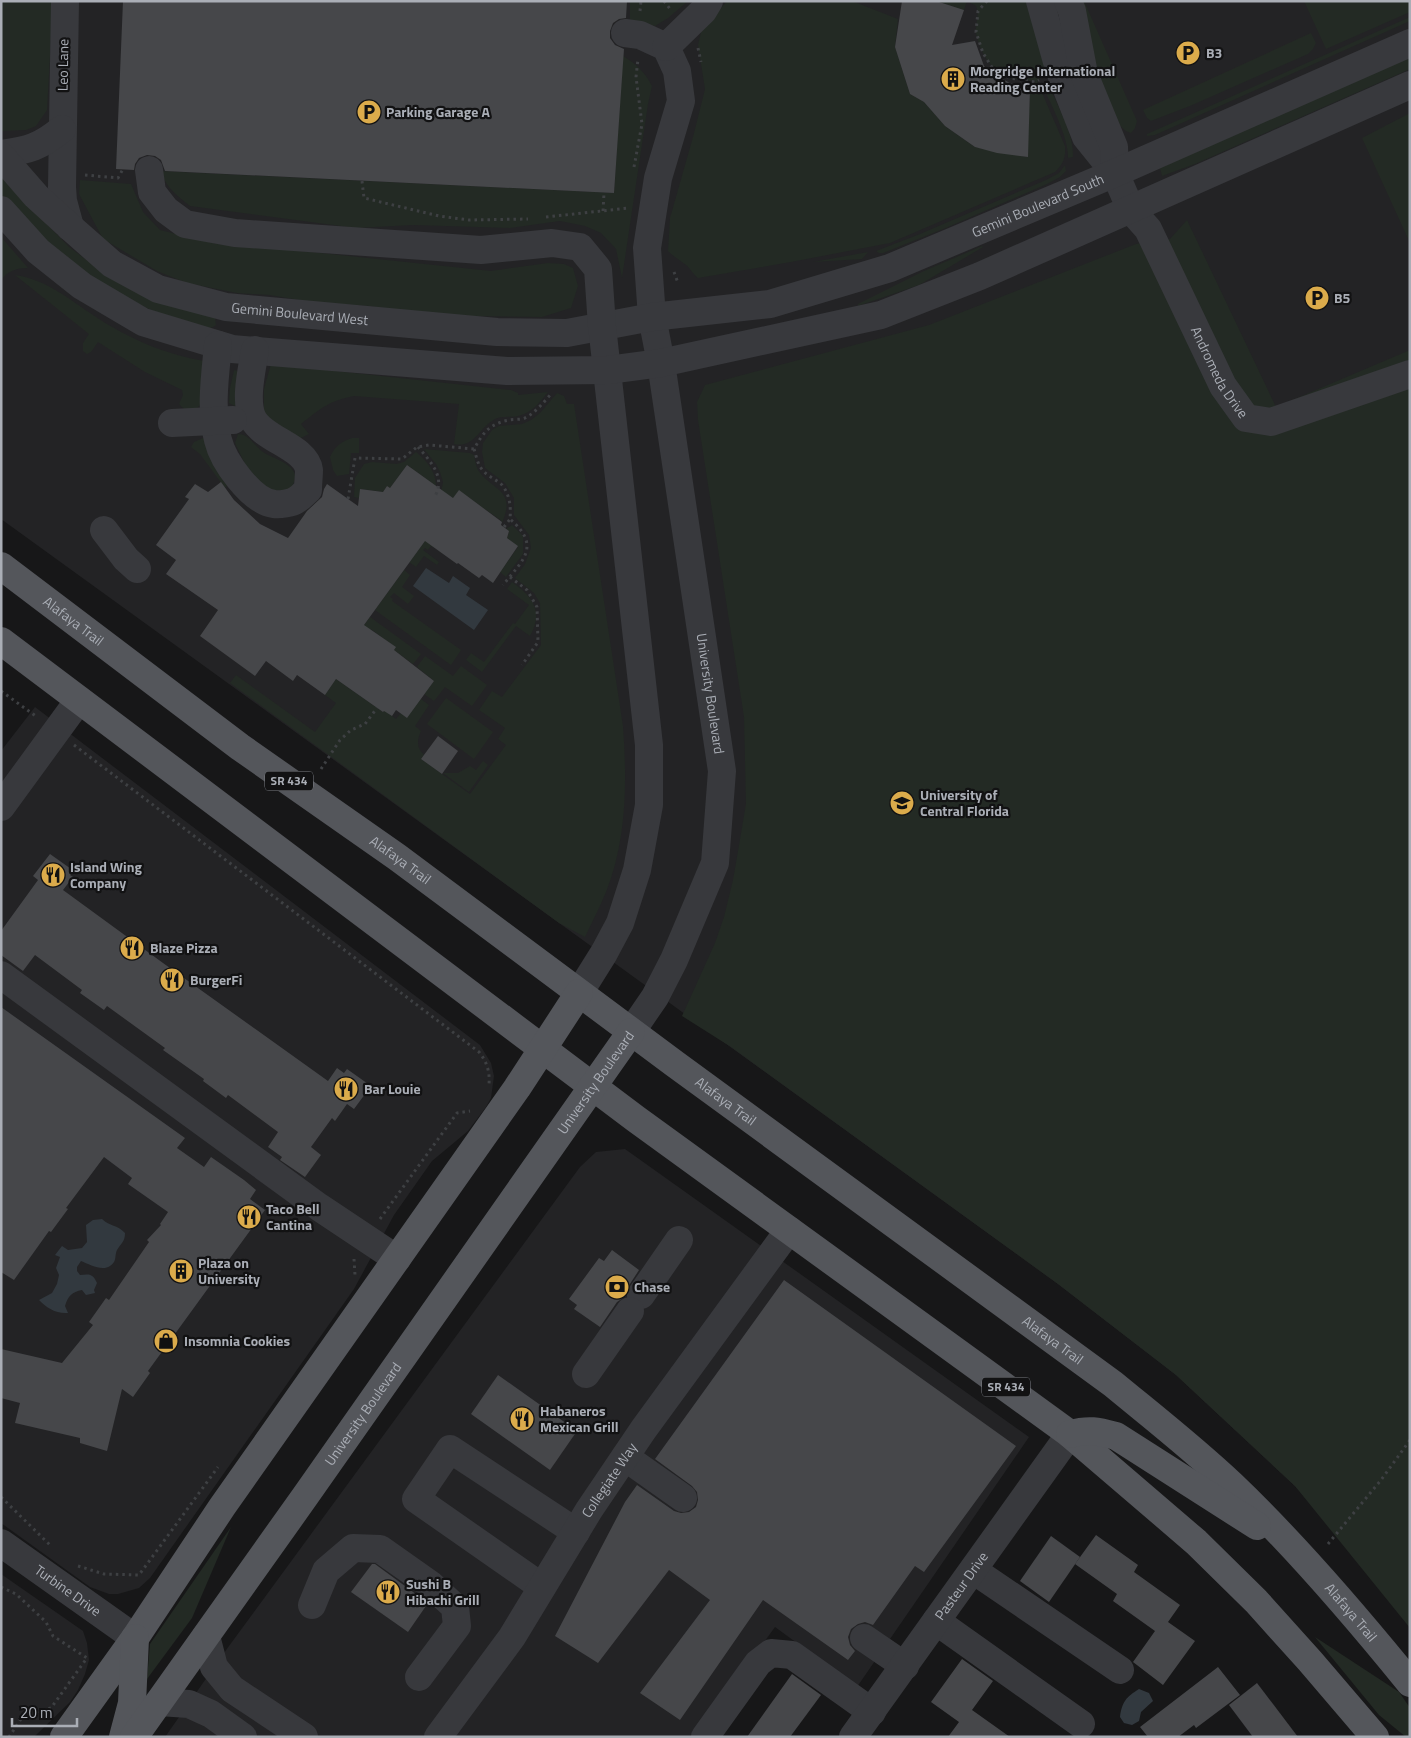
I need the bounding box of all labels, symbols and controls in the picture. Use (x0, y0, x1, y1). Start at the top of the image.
street label: Leo Lane (52, 39, 73, 91)
parking icon: B3 (1175, 40, 1201, 66)
place label: B3 (1206, 42, 1222, 63)
place label: Morgridge International Reading Center (970, 60, 1115, 97)
building icon: Morgridge International Reading Center (940, 66, 966, 92)
parking icon: Parking Garage A (356, 99, 382, 125)
place label: Parking Garage A (386, 101, 490, 122)
street label: Gemini Boulevard South (968, 168, 1107, 242)
parking icon: B5 (1304, 285, 1330, 311)
place label: B5 (1334, 287, 1351, 308)
street label: Gemini Boulevard West (231, 297, 369, 330)
street label: Andromeda Drive (1186, 323, 1254, 422)
street label: Alafaya Trail (39, 591, 109, 650)
street label: University Boulevard (692, 632, 730, 755)
road number: SR 434 (265, 771, 313, 790)
place label: University of Central Florida (920, 784, 1009, 821)
school or university icon: University of Central Florida (889, 790, 915, 816)
street label: Alafaya Trail (366, 830, 436, 889)
place label: Island Wing Company (70, 856, 142, 893)
restaurant icon: Island Wing Company (40, 862, 66, 888)
restaurant icon: Blaze Pizza (119, 935, 145, 961)
place label: Blaze Pizza (150, 937, 218, 958)
restaurant icon: BurgerFi (159, 967, 185, 993)
place label: BurgerFi (190, 969, 242, 990)
street label: University Boulevard (552, 1026, 639, 1138)
street label: Alafaya Trail (691, 1071, 761, 1130)
restaurant icon: Bar Louie (333, 1076, 359, 1102)
place label: Bar Louie (364, 1078, 421, 1099)
place label: Taco Bell Cantina (266, 1198, 319, 1235)
restaurant icon: Taco Bell Cantina (236, 1204, 262, 1230)
place label: Plaza on University (198, 1252, 260, 1289)
building icon: Plaza on University (168, 1258, 194, 1284)
bank icon: Chase (604, 1274, 630, 1300)
place label: Chase (634, 1276, 670, 1297)
street label: Alafaya Trail (1018, 1310, 1088, 1369)
shop icon: Insomnia Cookies (153, 1328, 179, 1354)
place label: Insomnia Cookies (184, 1330, 290, 1351)
street label: University Boulevard (319, 1358, 406, 1470)
road number: SR 434 (982, 1378, 1030, 1396)
place label: Habaneros Mexican Grill (540, 1400, 618, 1437)
restaurant icon: Habaneros Mexican Grill (509, 1406, 535, 1432)
street label: Collegiate Way (576, 1438, 642, 1521)
street label: Pasteur Drive (929, 1547, 993, 1624)
street label: Turbine Drive (31, 1559, 106, 1621)
place label: Sushi B Hibachi Grill (406, 1573, 479, 1610)
street label: Alafaya Trail (1320, 1578, 1383, 1646)
restaurant icon: Sushi B Hibachi Grill (375, 1579, 401, 1605)
scale bar (12, 1696, 78, 1728)
text: 20 m (20, 1701, 53, 1724)

